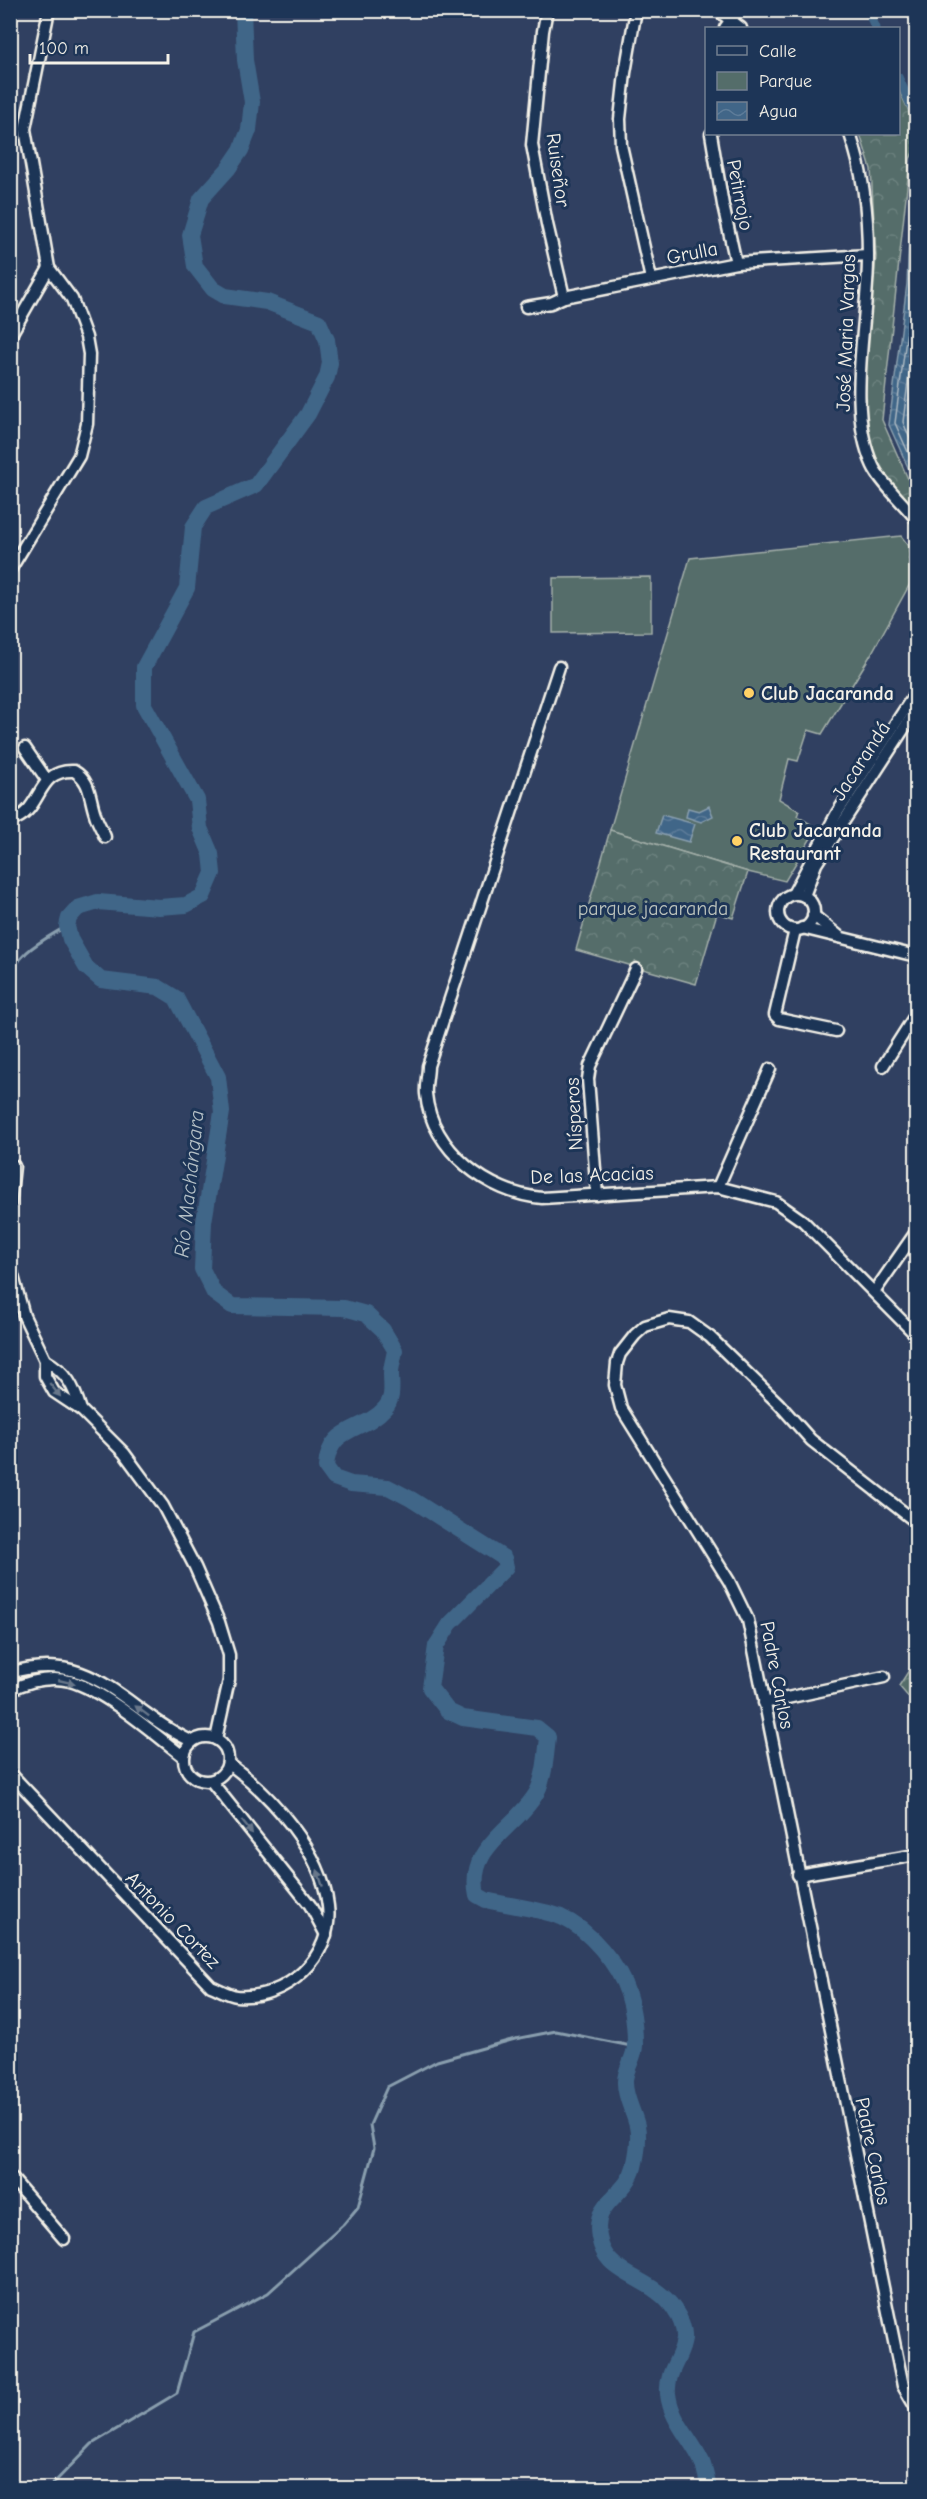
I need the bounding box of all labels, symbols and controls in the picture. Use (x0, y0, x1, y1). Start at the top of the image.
scale bar (30, 27, 168, 65)
legend (705, 27, 900, 135)
text: 100 m (39, 38, 89, 59)
text: Calle (759, 41, 796, 62)
text: Parque (759, 71, 812, 92)
text: Agua (759, 101, 797, 122)
street label: Ruiseñor (541, 131, 575, 209)
street label: Petirrojo (722, 157, 758, 233)
street label: Grulla (664, 237, 720, 269)
street label: José Maria Vargas (832, 254, 860, 412)
place label: Club Jacaranda (761, 682, 894, 705)
marker: Club Jacaranda (742, 686, 756, 700)
street label: Jacarandá (827, 717, 895, 805)
place label: Club Jacaranda Restaurant (749, 819, 882, 865)
marker: Club Jacaranda Restaurant (730, 834, 744, 848)
park label: parque jacaranda (578, 897, 728, 920)
street label: Nísperos (561, 1077, 587, 1151)
water label: Río Machángara (169, 1109, 209, 1259)
street label: De las Acacias (530, 1161, 654, 1189)
one-way arrow (49, 1382, 62, 1398)
street label: Padre Carlos (755, 1619, 799, 1731)
one-way arrow (58, 1678, 76, 1688)
one-way arrow (134, 1705, 150, 1717)
one-way arrow (240, 1819, 253, 1835)
street label: Antonio Cortez (121, 1867, 225, 1973)
one-way arrow (315, 1869, 324, 1887)
street label: Padre Carlos (850, 2095, 896, 2207)

